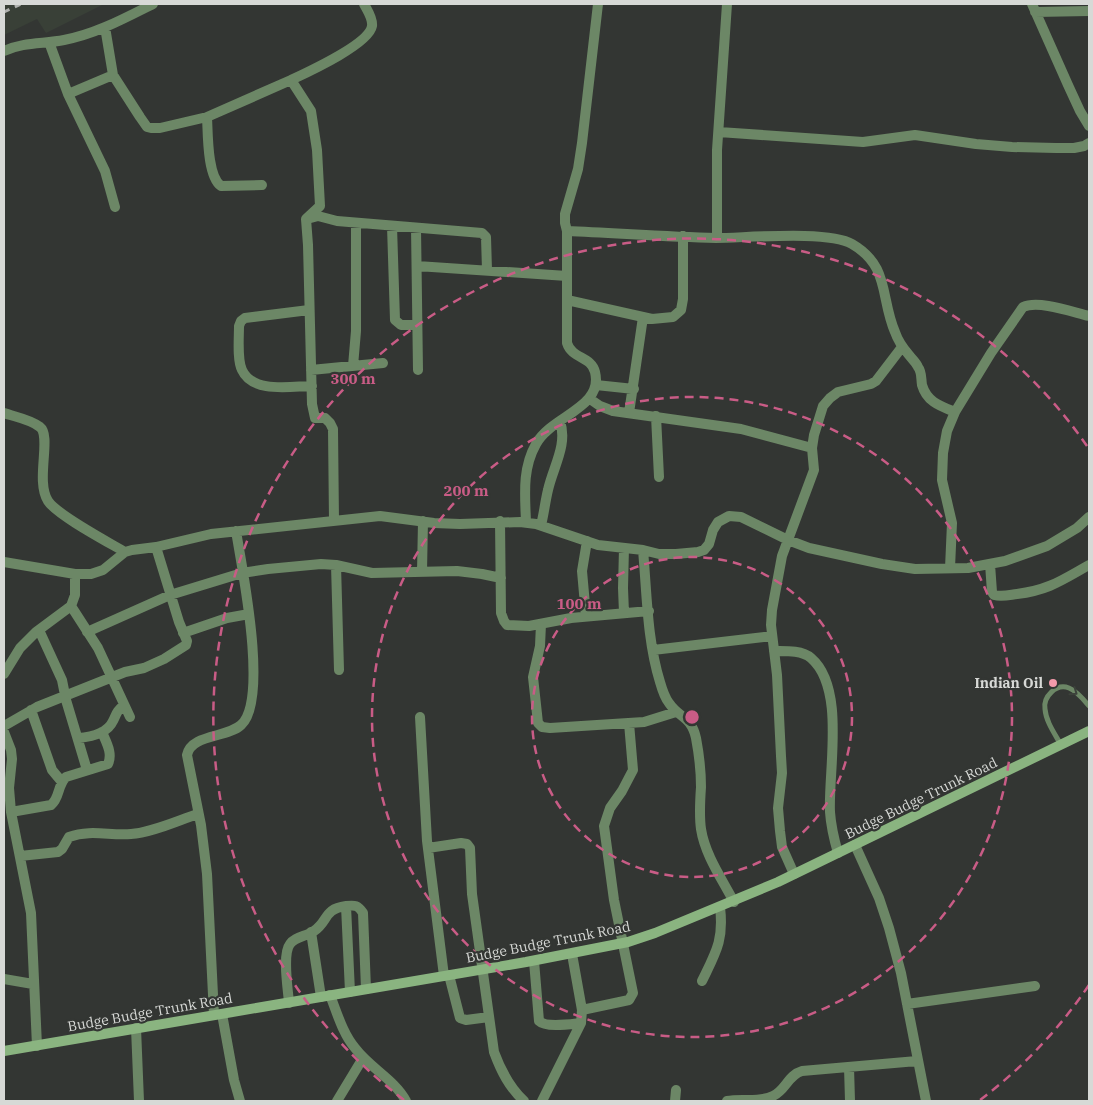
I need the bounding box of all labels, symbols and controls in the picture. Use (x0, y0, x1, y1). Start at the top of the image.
text: 300 m (330, 369, 376, 388)
text: 200 m (443, 481, 489, 500)
text: 100 m (556, 594, 602, 613)
place label: Indian Oil (974, 674, 1043, 692)
marker: Indian Oil (1047, 677, 1059, 689)
one-way arrow (1068, 686, 1078, 695)
centre of rings (683, 708, 701, 726)
street label: Budge Budge Trunk Road (842, 753, 1001, 843)
street label: Budge Budge Trunk Road (464, 917, 632, 967)
street label: Budge Budge Trunk Road (66, 989, 234, 1035)

